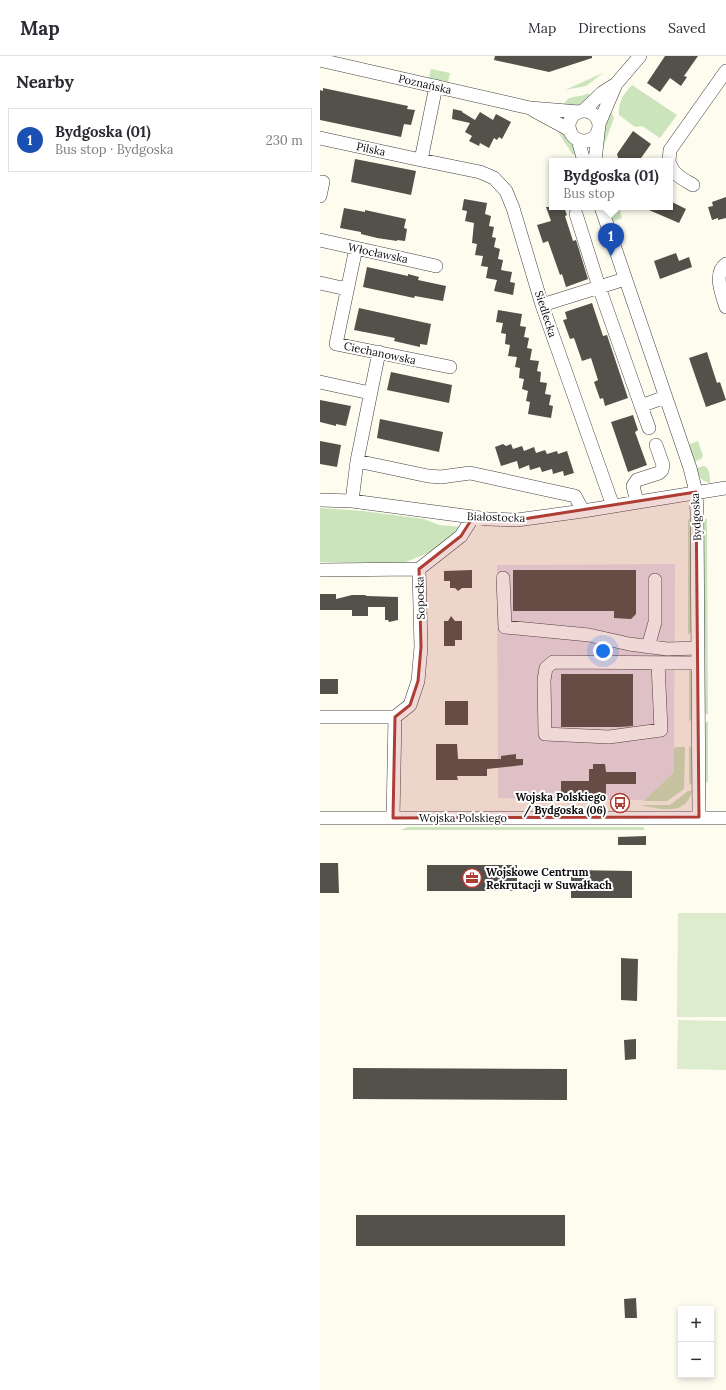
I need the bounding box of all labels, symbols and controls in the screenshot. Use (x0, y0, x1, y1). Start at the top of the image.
text: Map (20, 16, 60, 40)
text: Map (528, 19, 556, 37)
text: Directions (578, 19, 646, 37)
text: Saved (668, 19, 706, 37)
text: Nearby (16, 71, 74, 93)
street label: Poznańska (397, 71, 453, 97)
text: Bydgoska (01) (55, 122, 151, 141)
text: 1 (27, 132, 33, 149)
text: 230 m (266, 132, 303, 149)
street label: Pilska (355, 139, 387, 159)
text: Bus stop · Bydgoska (55, 141, 174, 158)
popup (549, 158, 673, 210)
text: Bydgoska (01) (563, 166, 659, 185)
text: Bus stop (563, 185, 615, 202)
pin: 1 (598, 223, 624, 256)
street label: Włocławska (347, 240, 410, 266)
street label: Siedlecka (532, 289, 560, 339)
street label: Ciechanowska (343, 339, 418, 368)
street label: Bydgoska (688, 492, 704, 541)
street label: Białostocka (467, 509, 526, 525)
street label: Sopocka (412, 576, 428, 620)
your location (593, 641, 613, 661)
place label: Wojska Polskiego / Bydgoska (06) (515, 790, 606, 818)
bus stop icon: Wojska Polskiego / Bydgoska (06) (609, 792, 631, 814)
street label: Wojska Polskiego (419, 811, 507, 825)
place label: Wojskowe Centrum Rekrutacji w Suwałkach (486, 865, 612, 892)
office icon: Wojskowe Centrum Rekrutacji w Suwałkach (461, 867, 483, 889)
map controls (678, 1306, 714, 1378)
button: + (678, 1306, 714, 1342)
button: − (678, 1342, 714, 1378)

